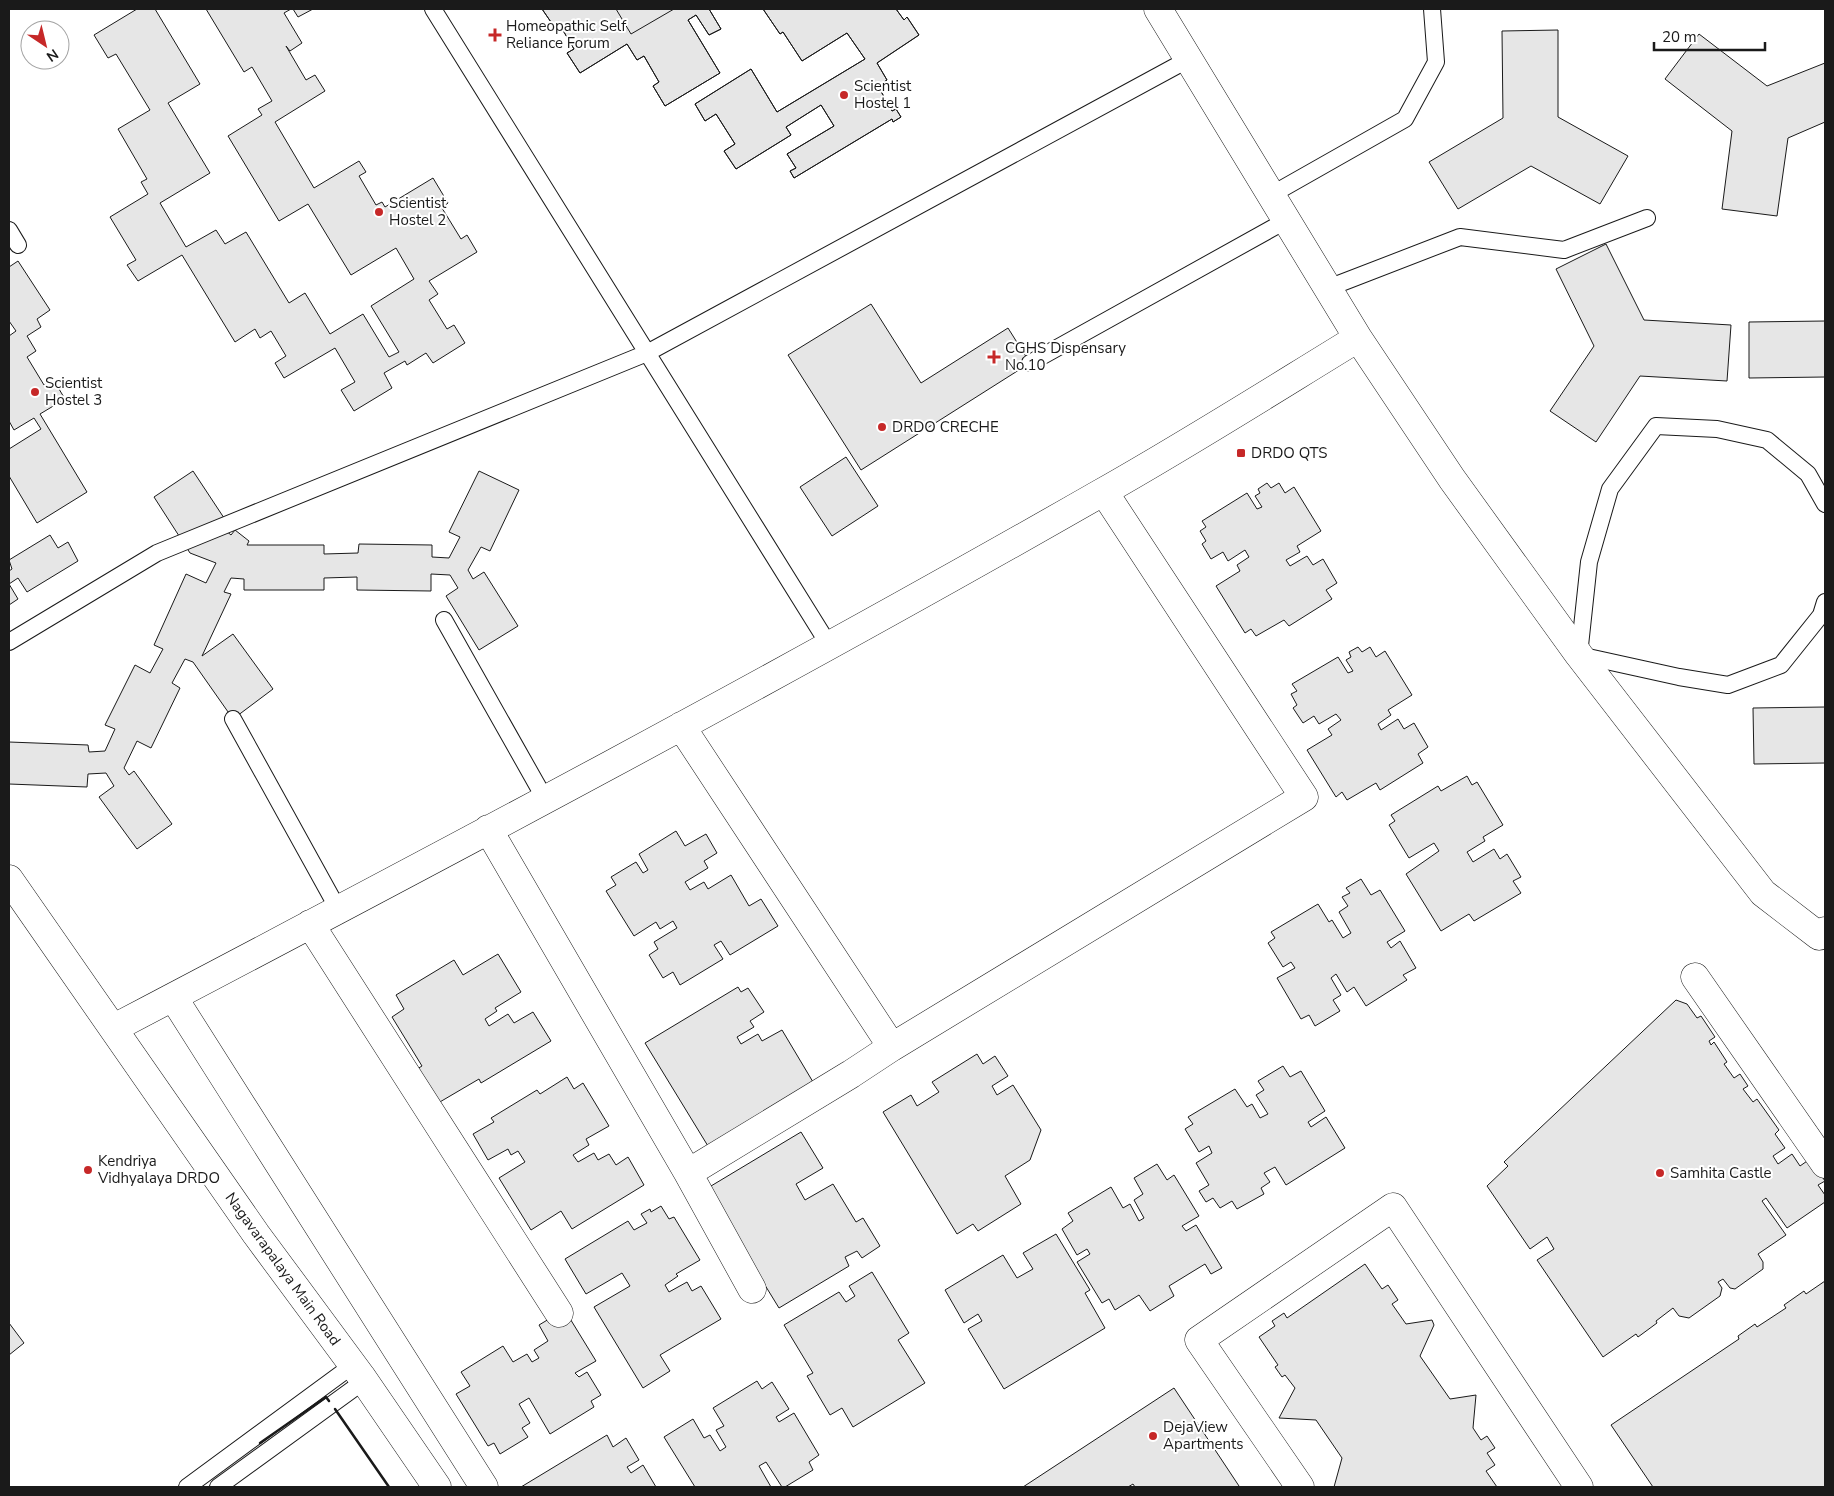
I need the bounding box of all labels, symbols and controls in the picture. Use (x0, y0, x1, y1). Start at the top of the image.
place label: Homeopathic Self Reliance Forum (506, 16, 627, 53)
north arrow (20, 20, 70, 70)
scale bar (1654, 20, 1765, 52)
text: 20 m (1662, 27, 1697, 47)
marker: Homeopathic Self Reliance Forum (488, 28, 502, 42)
text: N (42, 44, 62, 66)
place label: Scientist Hostel 1 (854, 76, 912, 113)
marker: Scientist Hostel 1 (838, 89, 850, 101)
place label: Scientist Hostel 2 (389, 193, 447, 230)
marker: Scientist Hostel 2 (373, 206, 385, 218)
place label: CGHS Dispensary No.10 (1005, 338, 1126, 375)
marker: CGHS Dispensary No.10 (987, 350, 1001, 364)
place label: Scientist Hostel 3 (45, 373, 103, 410)
marker: Scientist Hostel 3 (29, 386, 41, 398)
place label: DRDO CRECHE (892, 417, 999, 437)
marker: DRDO CRECHE (876, 421, 888, 433)
place label: DRDO QTS (1251, 443, 1327, 463)
marker: DRDO QTS (1235, 447, 1247, 459)
place label: Kendriya Vidhyalaya DRDO (97, 1151, 220, 1188)
place label: Samhita Castle (1670, 1163, 1772, 1183)
marker: Kendriya Vidhyalaya DRDO (82, 1164, 94, 1176)
marker: Samhita Castle (1654, 1167, 1666, 1179)
street label: Nagavarapalaya Main Road (221, 1189, 345, 1349)
place label: DejaView Apartments (1163, 1417, 1243, 1454)
marker: DejaView Apartments (1147, 1430, 1159, 1442)

